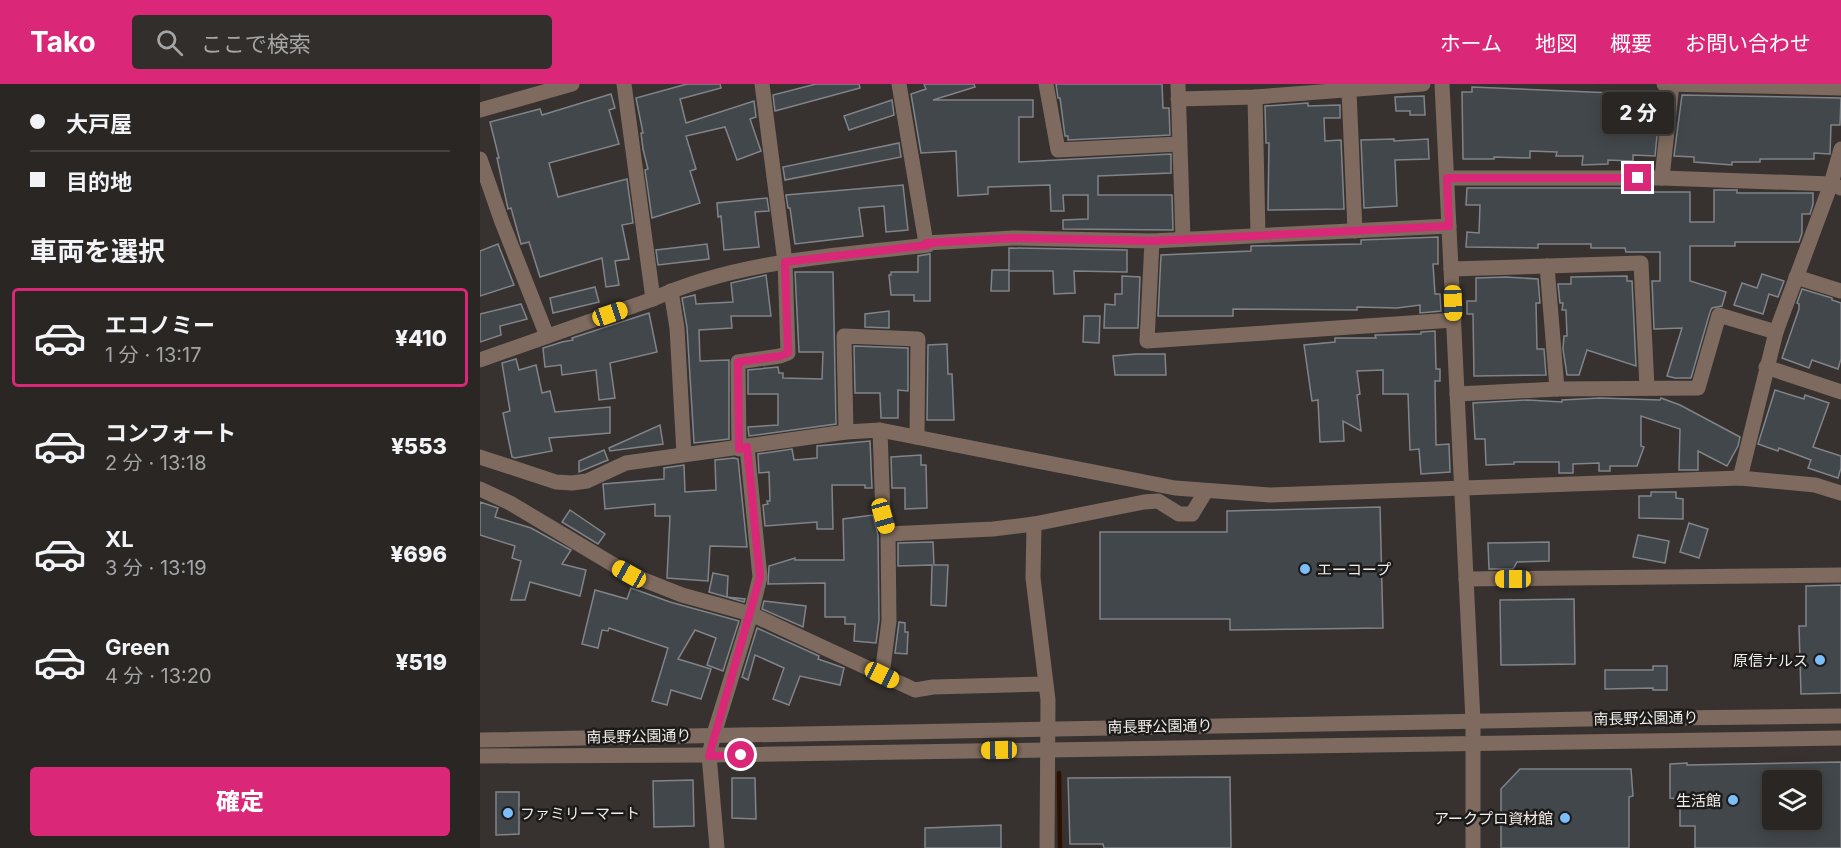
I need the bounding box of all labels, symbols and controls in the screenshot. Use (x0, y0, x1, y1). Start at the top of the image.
search box (132, 15, 552, 69)
text: Tako (30, 25, 96, 59)
icon: search (153, 26, 186, 59)
text: ここで検索 (201, 31, 311, 57)
text: ホーム (1440, 31, 1502, 56)
text: 地図 (1535, 31, 1577, 56)
text: 概要 (1610, 31, 1652, 56)
text: お問い合わせ (1685, 31, 1811, 56)
callout: 2 分 (1602, 91, 1674, 133)
text: 2 分 (1619, 101, 1657, 125)
text: 大戸屋 (66, 111, 132, 137)
route end (1624, 164, 1651, 191)
text: 目的地 (66, 169, 132, 195)
text: 車両を選択 (30, 235, 165, 268)
car (1443, 285, 1463, 321)
car (590, 300, 630, 328)
icon: car (33, 311, 87, 365)
text: エコノミー (105, 312, 215, 338)
text: ¥410 (395, 325, 447, 351)
text: 1 分 · 13:17 (105, 343, 201, 367)
icon: car (33, 419, 87, 473)
text: コンフォート (105, 420, 236, 446)
text: ¥553 (391, 433, 447, 459)
text: 2 分 · 13:18 (105, 451, 207, 475)
car (869, 496, 897, 536)
text: XL (105, 526, 134, 552)
icon: car (33, 527, 87, 581)
text: ¥696 (391, 541, 447, 567)
text: 3 分 · 13:19 (105, 556, 207, 580)
car (609, 557, 649, 591)
place label: エーコープ (1317, 560, 1391, 579)
marker: エーコープ (1298, 562, 1312, 576)
car (1495, 570, 1531, 588)
text: Green (105, 634, 170, 660)
icon: car (33, 635, 87, 689)
text: ¥519 (396, 649, 447, 675)
place label: 原信ナルス (1733, 651, 1808, 670)
marker: 原信ナルス (1813, 653, 1827, 667)
car (862, 659, 902, 691)
text: 4 分 · 13:20 (105, 664, 212, 688)
street label: 南長野公園通り (1593, 708, 1699, 728)
street label: 南長野公園通り (1107, 716, 1213, 736)
street label: 南長野公園通り (586, 726, 692, 746)
route start (727, 741, 754, 768)
car (981, 741, 1017, 759)
button: 確定 (30, 767, 450, 836)
map controls (1762, 770, 1822, 830)
button: layers (1762, 770, 1822, 830)
place label: 生活館 (1676, 791, 1721, 810)
marker: 生活館 (1726, 793, 1740, 807)
place label: ファミリーマート (520, 804, 640, 823)
marker: ファミリーマート (501, 806, 515, 820)
place label: アークプロ資材館 (1434, 809, 1553, 828)
marker: アークプロ資材館 (1558, 811, 1572, 825)

